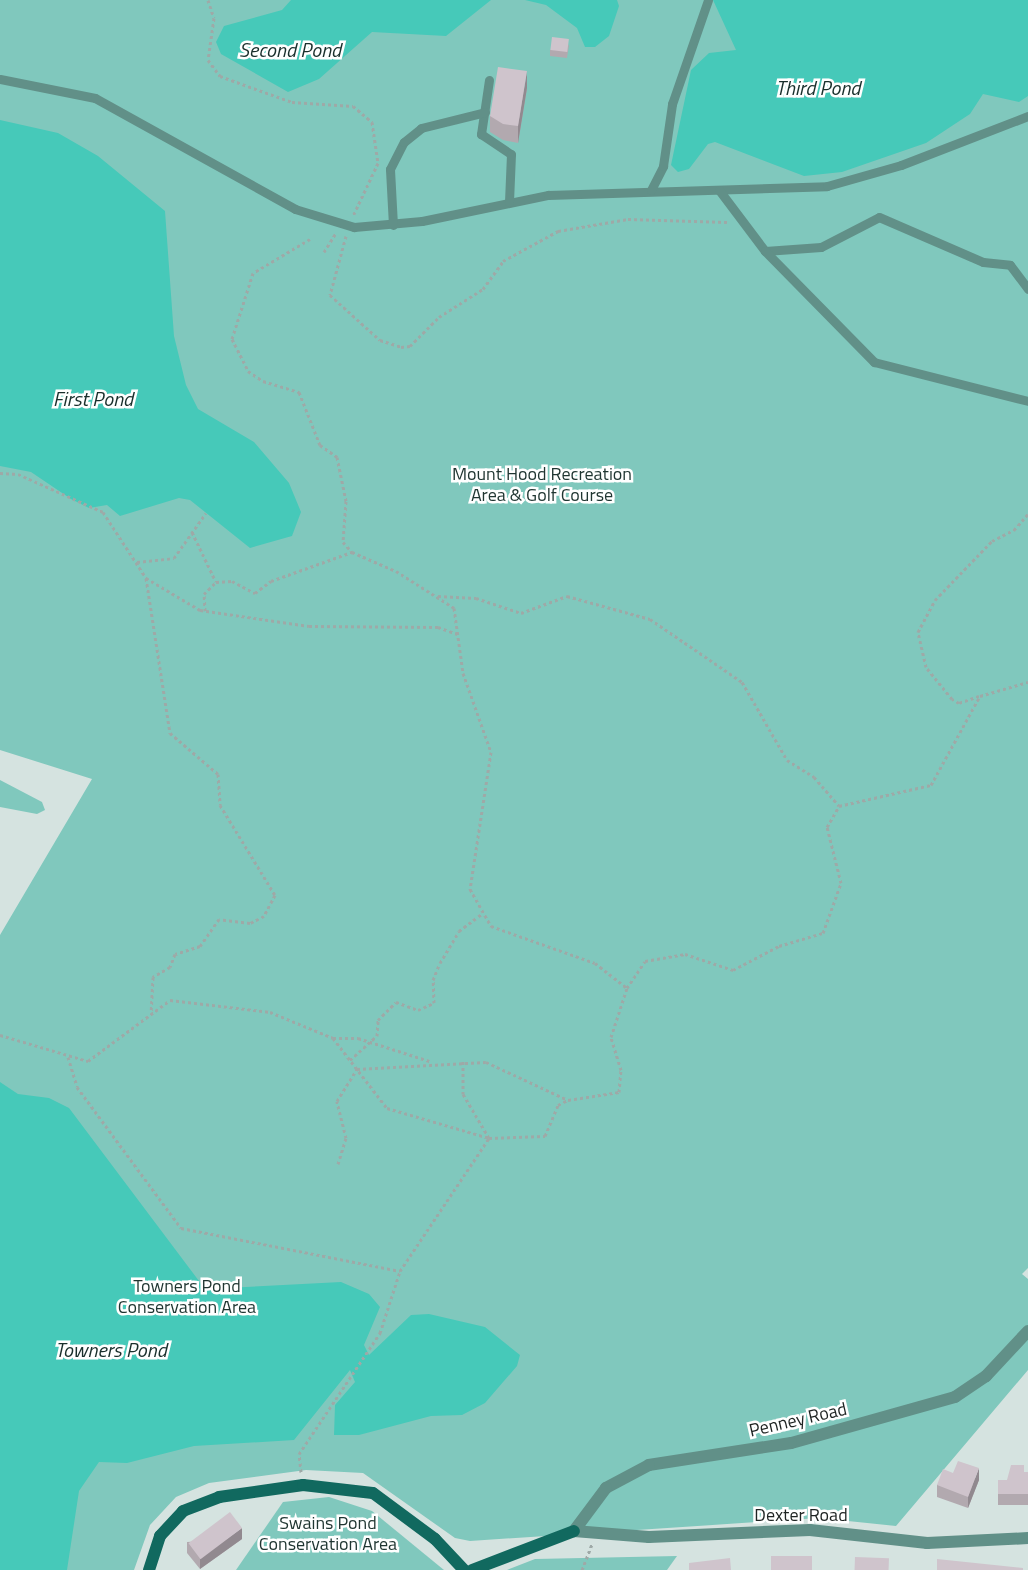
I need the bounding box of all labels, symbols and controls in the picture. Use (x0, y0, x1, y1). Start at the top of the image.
water label: Second Pond (239, 37, 341, 61)
water label: Third Pond (776, 75, 860, 99)
water label: First Pond (53, 386, 133, 410)
park label: Mount Hood Recreation Area & Golf Course (452, 464, 632, 506)
park label: Towners Pond Conservation Area (118, 1276, 256, 1318)
water label: Towners Pond (55, 1337, 167, 1361)
street label: Penney Road (747, 1398, 849, 1442)
street label: Dexter Road (754, 1504, 848, 1526)
park label: Swains Pond Conservation Area (259, 1513, 397, 1556)

